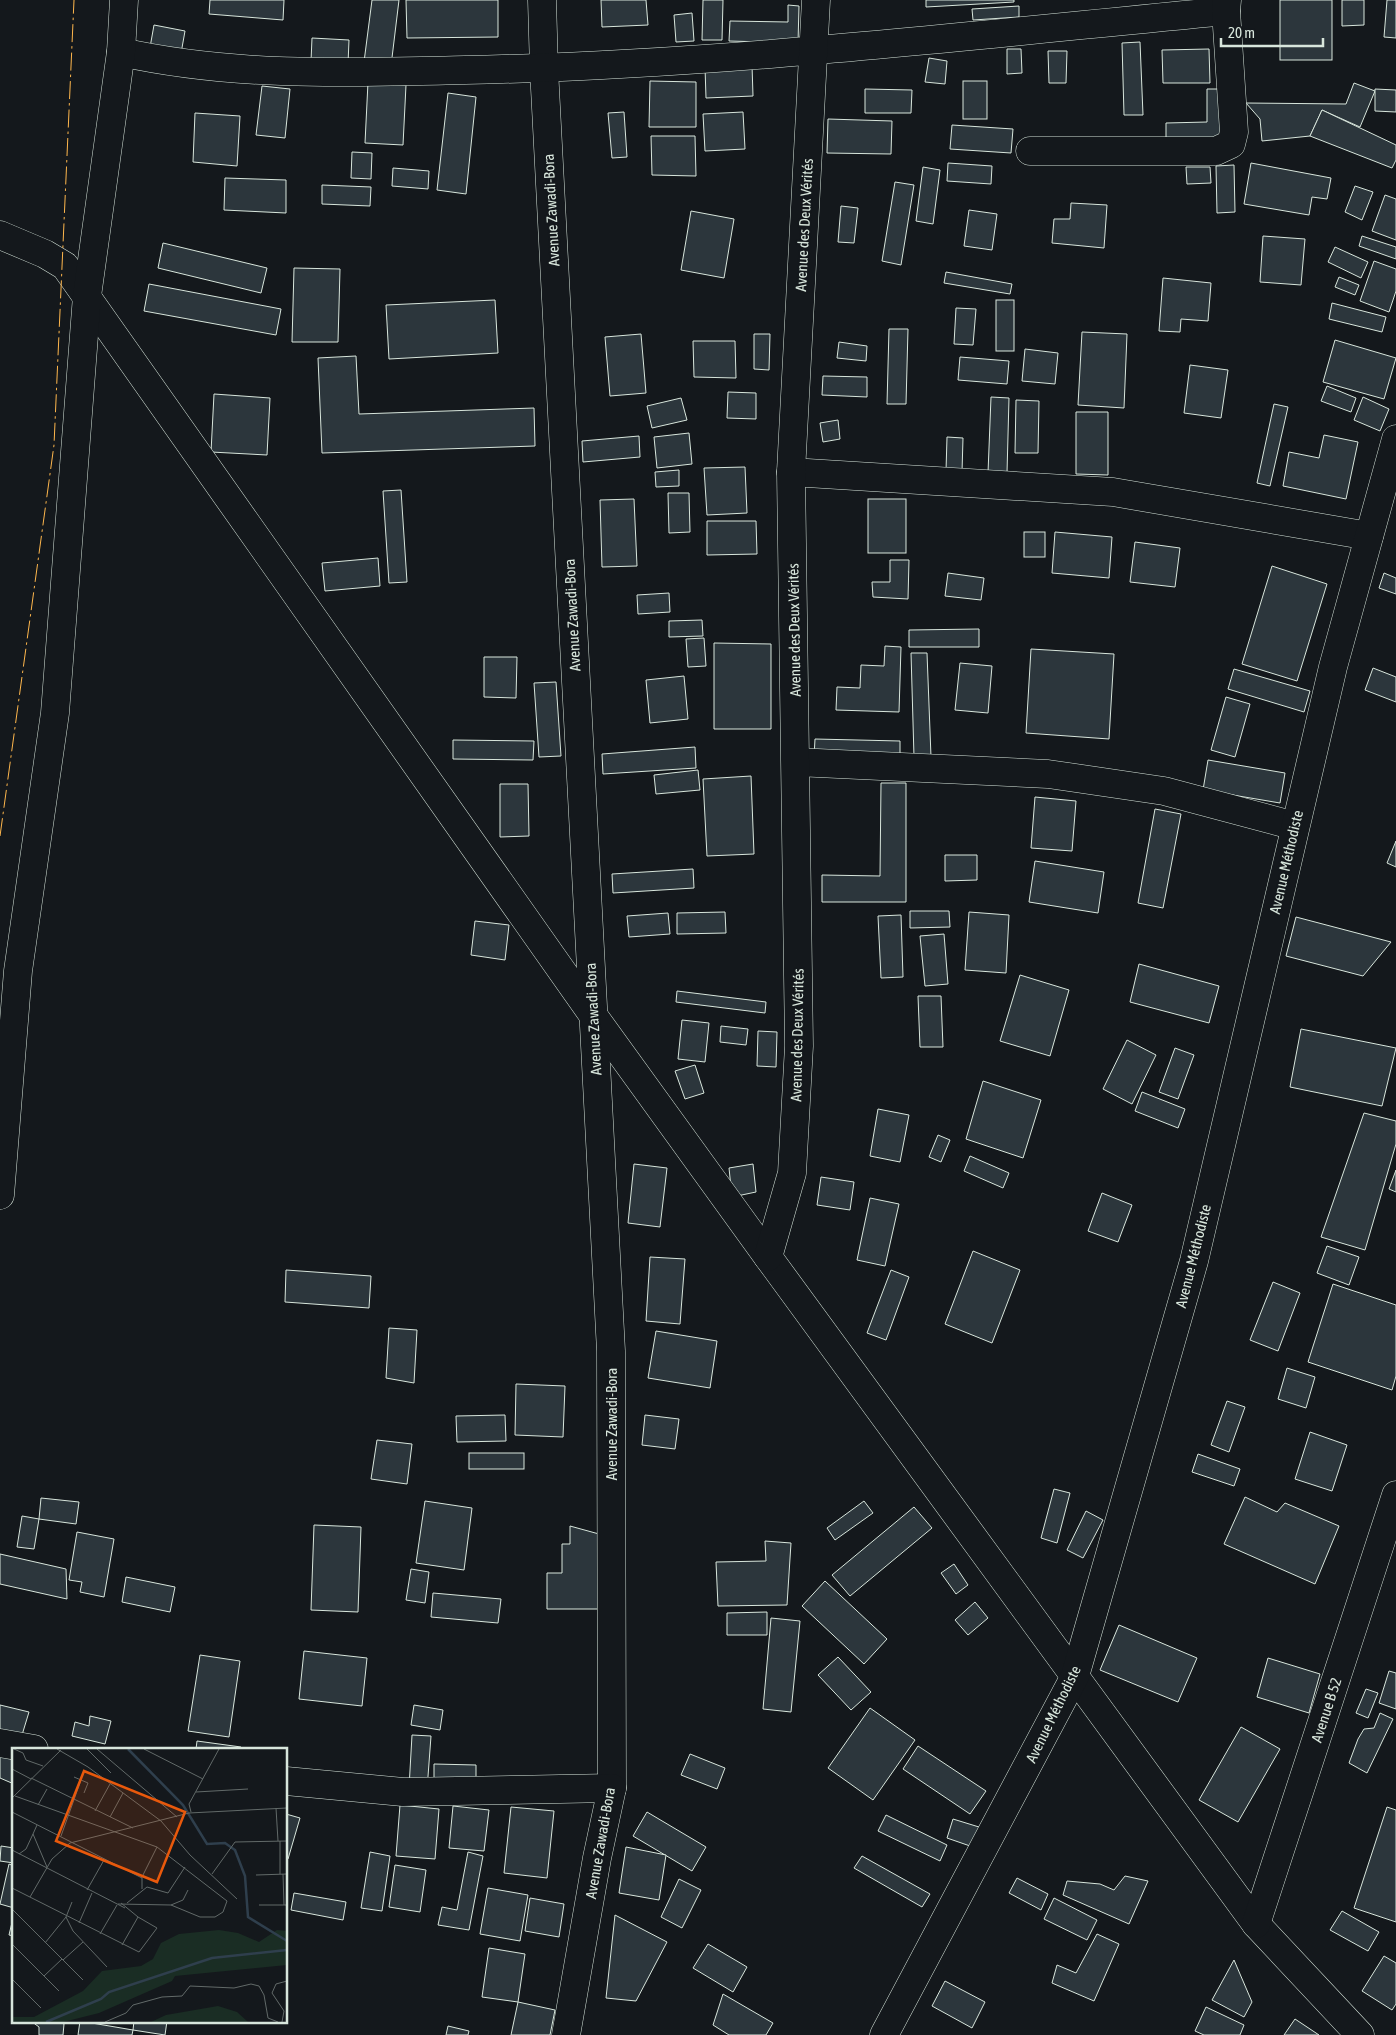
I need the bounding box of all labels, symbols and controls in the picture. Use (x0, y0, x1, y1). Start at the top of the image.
scale bar (1221, 15, 1324, 47)
text: 20 m (1228, 24, 1255, 41)
street label: Avenue Zawadi-Bora (540, 153, 562, 267)
street label: Avenue des Deux Vérités (792, 158, 816, 292)
street label: Avenue Zawadi-Bora (561, 558, 583, 672)
street label: Avenue des Deux Vérités (784, 563, 804, 697)
street label: Avenue Méthodiste (1266, 808, 1306, 916)
street label: Avenue Zawadi-Bora (582, 962, 604, 1076)
street label: Avenue des Deux Vérités (787, 968, 807, 1102)
street label: Avenue Méthodiste (1172, 1202, 1214, 1309)
street label: Avenue Zawadi-Bora (603, 1368, 620, 1480)
street label: Avenue Méthodiste (1022, 1663, 1084, 1765)
street label: Avenue B 52 (1308, 1676, 1344, 1744)
inset map (12, 1748, 288, 2022)
street label: Avenue Zawadi-Bora (582, 1786, 618, 1900)

